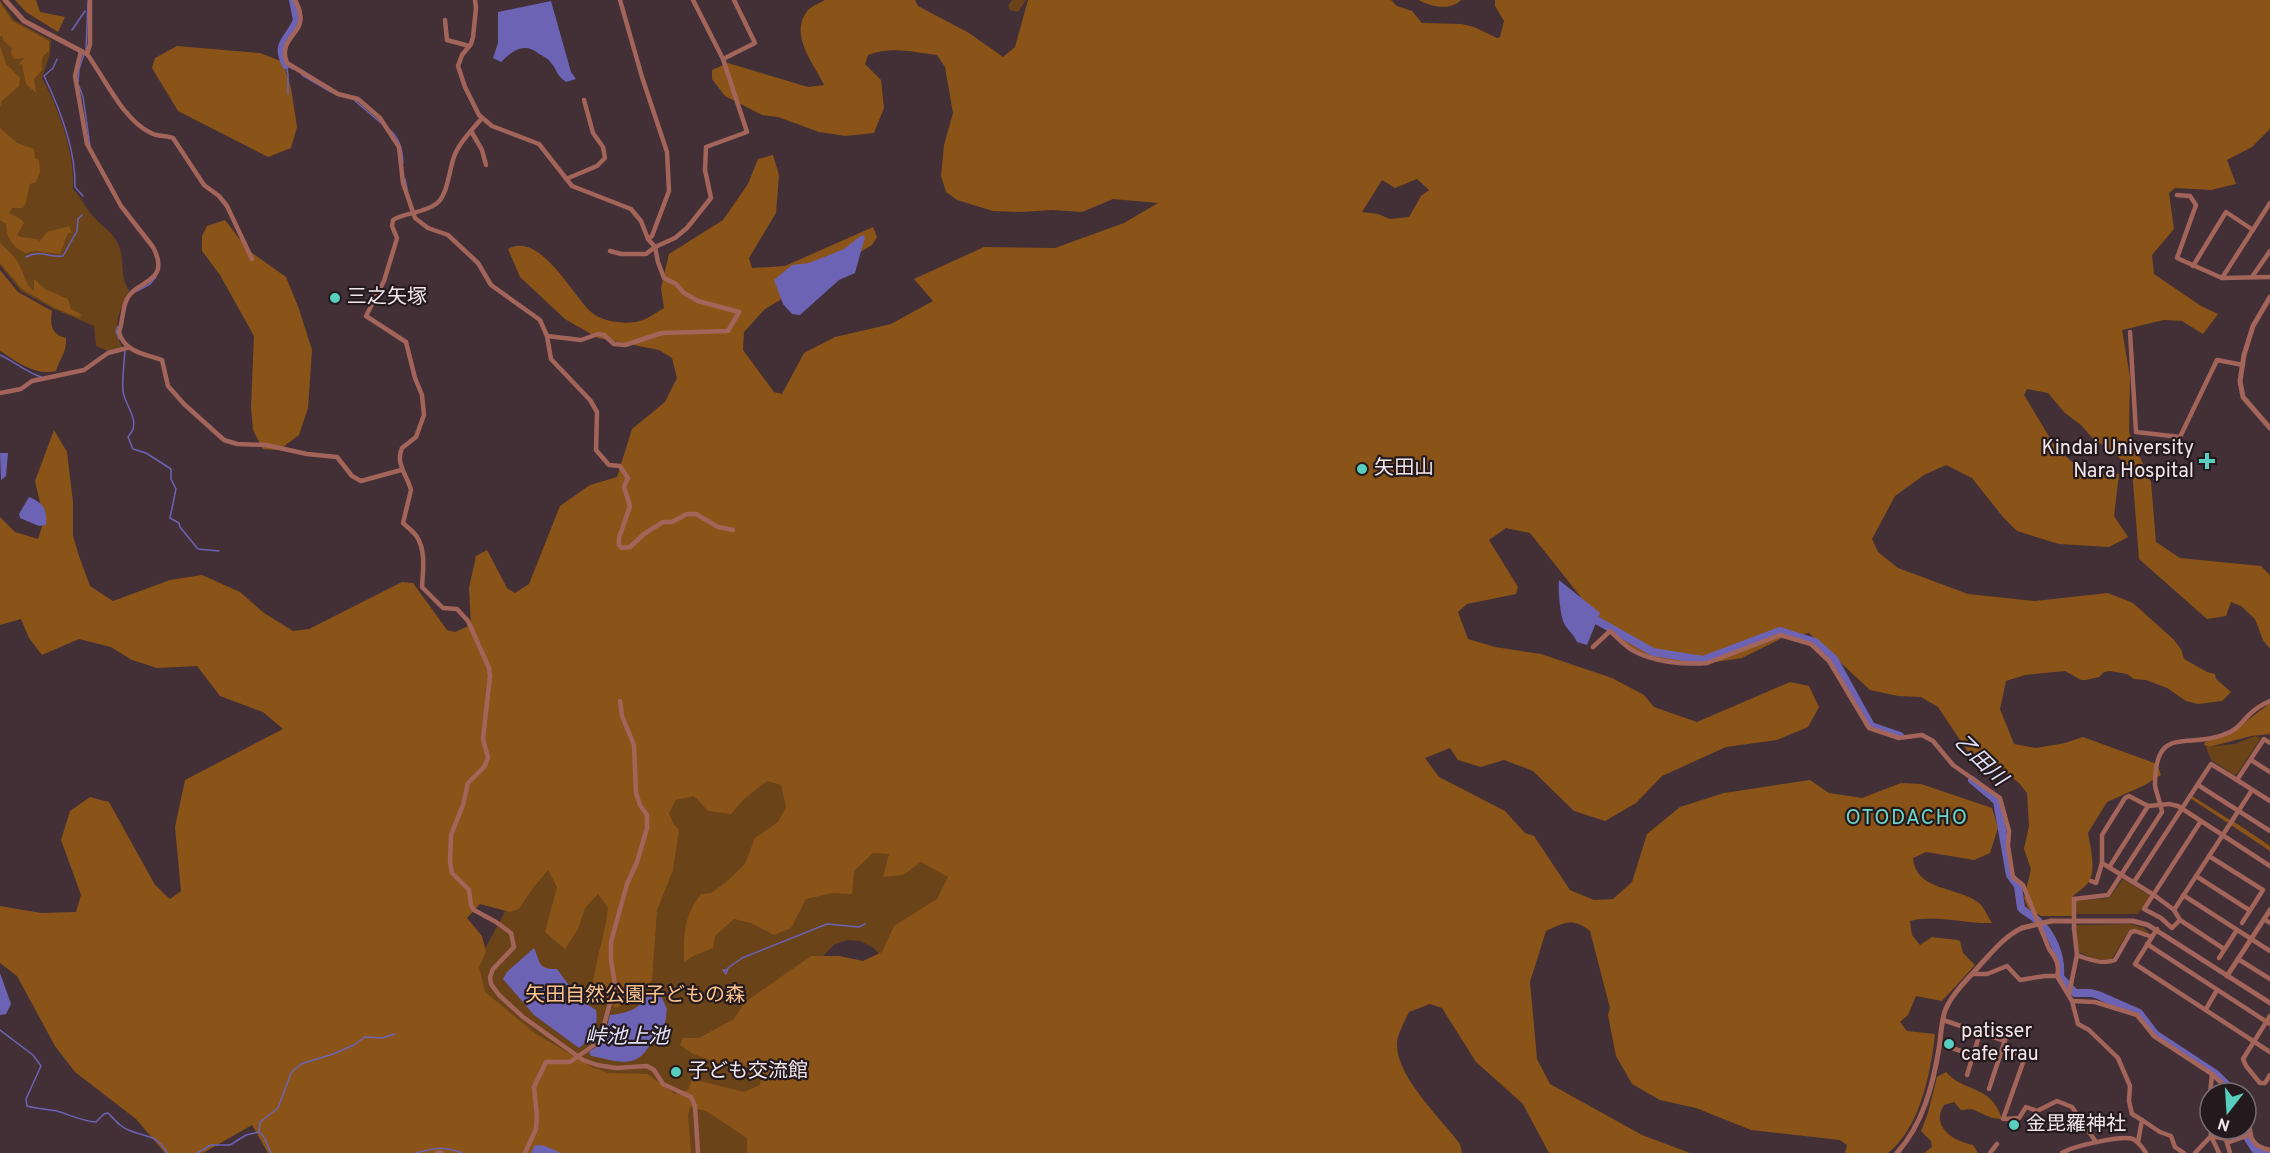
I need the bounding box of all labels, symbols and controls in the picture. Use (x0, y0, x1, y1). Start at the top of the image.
place label: 三之矢塚 (347, 285, 427, 311)
marker: 三之矢塚 (328, 291, 342, 305)
place label: Kindai University Nara Hospital (2042, 436, 2194, 485)
marker: Kindai University Nara Hospital (2198, 452, 2216, 470)
place label: 矢田山 (1374, 456, 1434, 482)
marker: 矢田山 (1355, 462, 1369, 476)
water label: 乙田川 (1948, 729, 2013, 794)
district label: OTODACHO (1846, 805, 1968, 832)
park label: 矢田自然公園子どもの森 (525, 983, 745, 1009)
place label: patisser cafe frau (1961, 1019, 2039, 1068)
water label: 峠池上池 (585, 1024, 671, 1051)
marker: patisser cafe frau (1942, 1037, 1956, 1051)
place label: 子ども交流館 (688, 1059, 808, 1085)
marker: 子ども交流館 (669, 1065, 683, 1079)
north arrow (2198, 1081, 2258, 1141)
place label: 金毘羅神社 (2026, 1112, 2126, 1138)
text: N (2216, 1112, 2233, 1135)
marker: 金毘羅神社 (2007, 1118, 2021, 1132)

